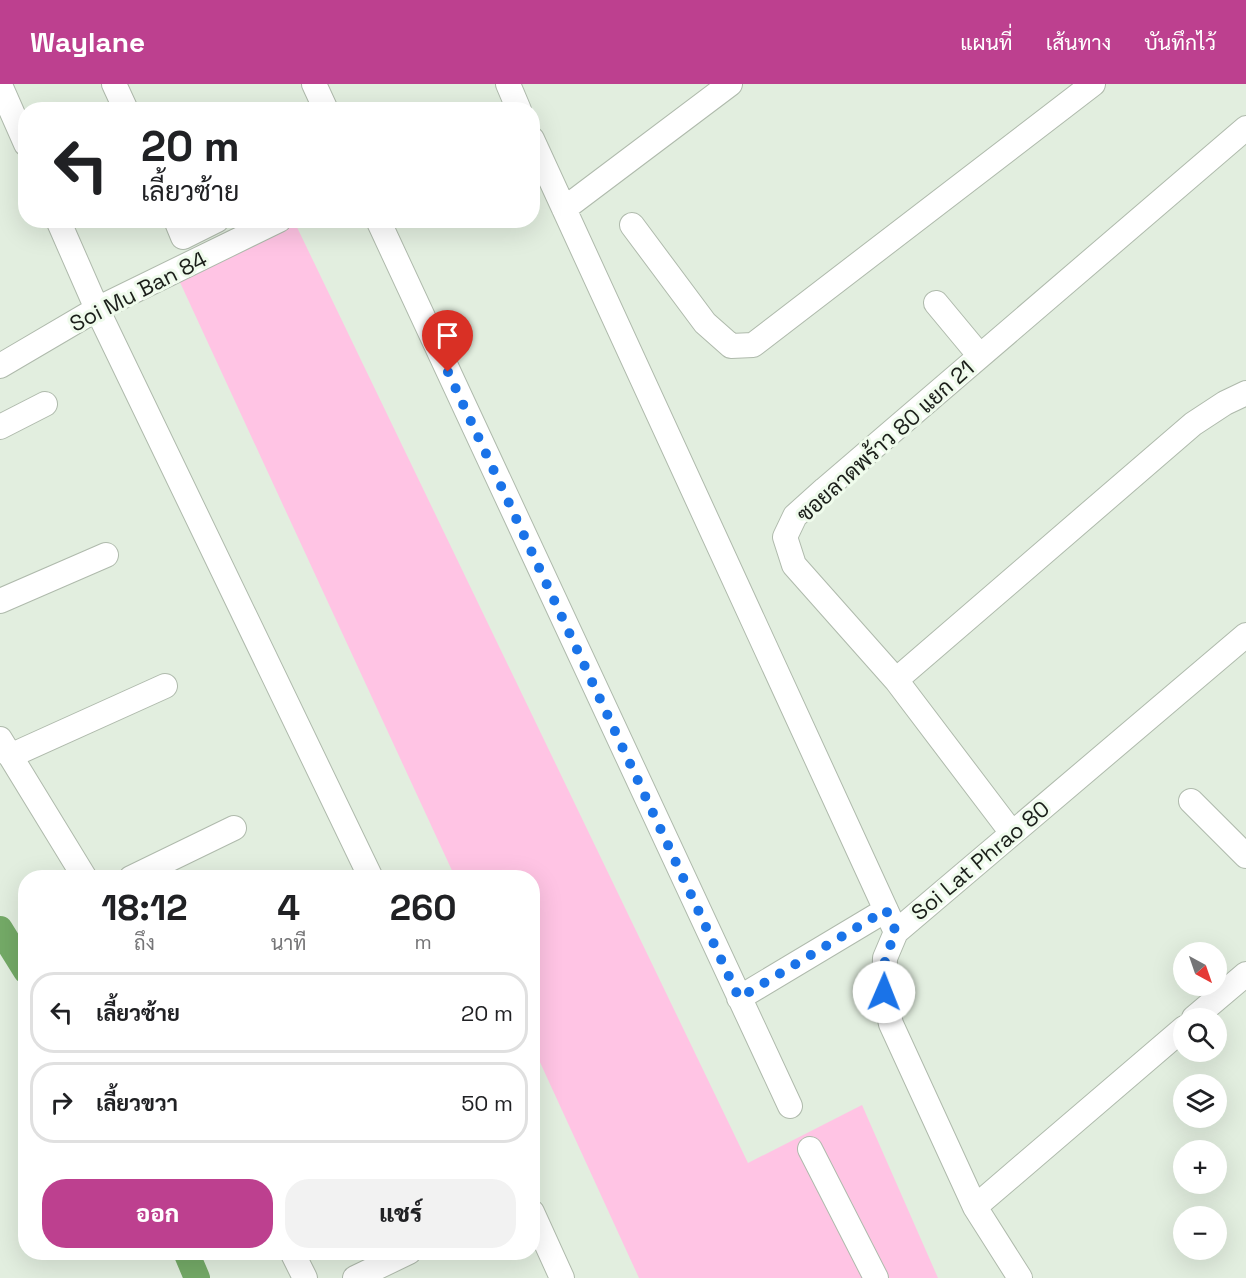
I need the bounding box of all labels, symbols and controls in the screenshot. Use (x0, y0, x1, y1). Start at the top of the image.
text: Waylane (30, 24, 145, 60)
text: แผนที่ (960, 29, 1013, 56)
text: เส้นทาง (1046, 29, 1111, 56)
text: บันทึกไว้ (1144, 29, 1216, 56)
text: 20 m (141, 120, 240, 173)
icon: left (42, 126, 120, 204)
text: เลี้ยวซ้าย (141, 174, 239, 209)
street label: Soi Mu Ban 84 (65, 244, 211, 338)
pin (422, 310, 473, 372)
icon: arrive (431, 319, 464, 352)
street label: ซอยลาดพร้าว 80 แยก 21 (790, 354, 980, 528)
street label: Soi Lat Phrao 80 (905, 794, 1055, 926)
text: 18:12 (101, 885, 188, 931)
text: 4 (277, 885, 300, 931)
text: 260 (390, 885, 457, 931)
text: m (415, 929, 432, 955)
text: ถึง (134, 930, 155, 956)
text: นาที (271, 930, 306, 956)
north arrow (1173, 942, 1227, 996)
map controls (1173, 942, 1227, 1260)
position arrow (852, 960, 916, 1024)
icon: left (45, 996, 78, 1029)
text: เลี้ยวซ้าย (96, 999, 180, 1027)
text: 20 m (461, 999, 513, 1027)
button: search (1173, 1008, 1227, 1062)
button: layers (1173, 1074, 1227, 1128)
icon: right (45, 1086, 78, 1119)
text: เลี้ยวขวา (96, 1089, 178, 1117)
text: 50 m (461, 1089, 513, 1117)
button: + (1173, 1140, 1227, 1194)
button: ออก (42, 1179, 273, 1248)
button: แชร์ (285, 1179, 516, 1248)
button: − (1173, 1206, 1227, 1260)

